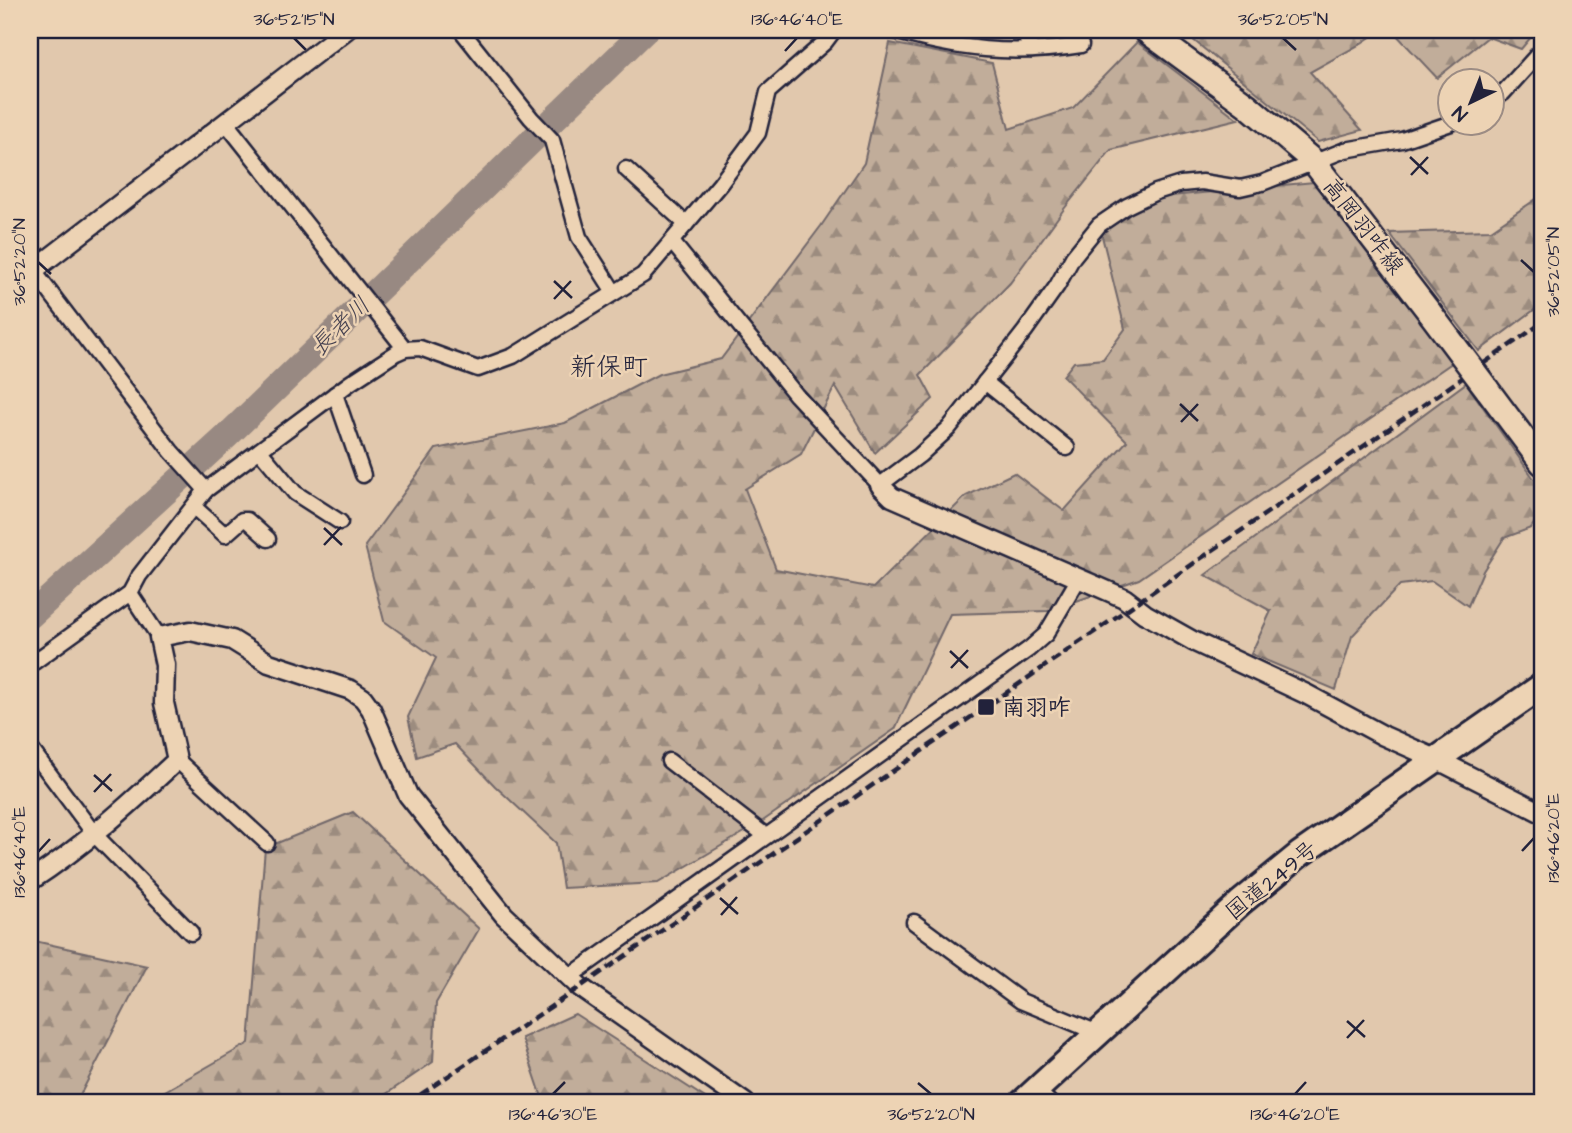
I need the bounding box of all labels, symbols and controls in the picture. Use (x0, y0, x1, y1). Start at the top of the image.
text: 36°52'15"N (254, 7, 334, 32)
text: 136°46'40"E (751, 7, 843, 32)
text: 36°52'05"N (1238, 7, 1328, 32)
north arrow (1436, 66, 1506, 136)
text: N (1447, 99, 1474, 127)
street label: 高岡羽咋線 (1315, 171, 1411, 282)
text: 36°52'20"N (7, 218, 32, 306)
text: 36°52'05"N (1541, 227, 1566, 317)
water label: 長者川 (303, 289, 378, 364)
district label: 新保町 (570, 349, 648, 385)
place label: 南羽咋 (1002, 692, 1071, 724)
marker: 南羽咋 (976, 697, 996, 717)
text: 136°46'20"E (1541, 793, 1566, 883)
text: 136°46'40"E (7, 806, 32, 898)
street label: 国道249号 (1218, 833, 1325, 928)
text: 136°46'30"E (509, 1102, 598, 1127)
text: 36°52'20"N (887, 1102, 975, 1127)
text: 136°46'20"E (1250, 1102, 1340, 1127)

